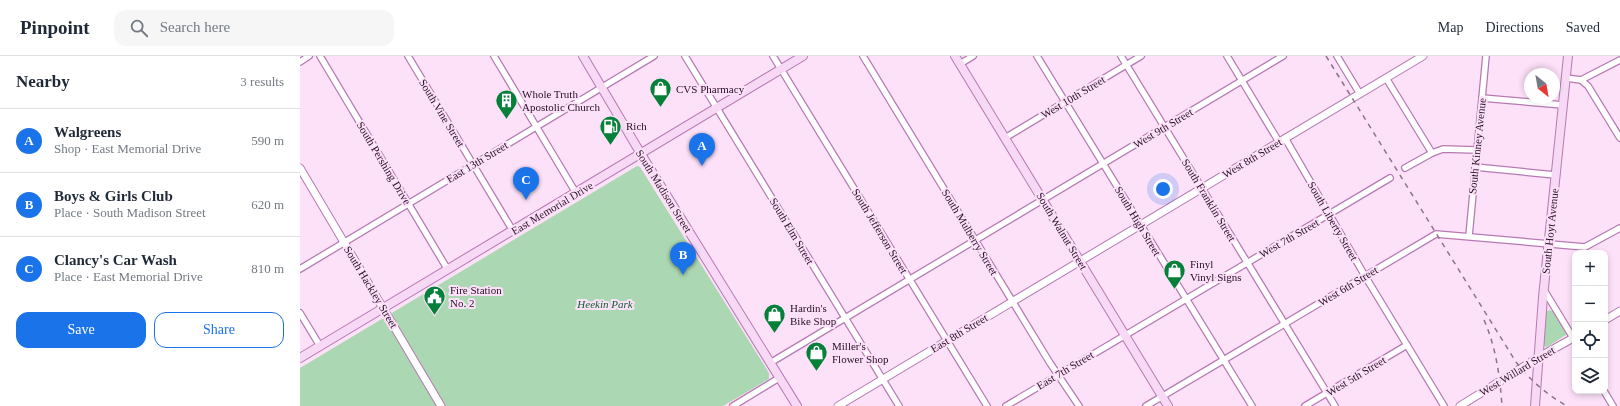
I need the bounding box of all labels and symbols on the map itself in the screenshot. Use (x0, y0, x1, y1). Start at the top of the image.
north arrow (1524, 68, 1560, 104)
street label: West 10th Street (1039, 73, 1107, 121)
shop icon: CVS Pharmacy (648, 76, 674, 109)
street label: South Vine Street (417, 77, 467, 149)
place label: CVS Pharmacy (676, 83, 745, 95)
building icon: Whole Truth Apostolic Church (494, 87, 520, 120)
place label: Whole Truth Apostolic Church (522, 88, 600, 113)
street label: South Kinney Avenue (1466, 97, 1488, 195)
street label: West 9th Street (1131, 106, 1195, 150)
fuel station icon: Rich (597, 113, 623, 146)
street label: South Pershing Drive (354, 119, 414, 207)
place label: Rich (626, 120, 647, 132)
pin: A (689, 133, 715, 166)
street label: West 8th Street (1220, 136, 1284, 180)
street label: East 13th Street (444, 139, 510, 185)
street label: South Madison Street (634, 147, 694, 235)
street label: South Franklin Street (1180, 157, 1238, 243)
pin: C (513, 167, 539, 200)
street label: East Memorial Drive (509, 179, 595, 237)
your location (1153, 179, 1173, 199)
street label: South Liberty Street (1305, 179, 1361, 263)
street label: South High Street (1113, 184, 1163, 258)
street label: South Jefferson Street (850, 186, 910, 276)
street label: South Mulberry Street (940, 187, 1000, 277)
street label: South Hoyt Avenue (1540, 188, 1560, 274)
street label: South Walnut Street (1034, 190, 1090, 272)
street label: South Elm Street (767, 196, 817, 266)
street label: West 7th Street (1257, 216, 1321, 260)
pin: B (670, 242, 696, 275)
street label: South Hackley Street (342, 244, 400, 330)
shop icon: Finyl Vinyl Signs (1161, 257, 1187, 290)
place label: Finyl Vinyl Signs (1190, 258, 1242, 283)
street label: West 6th Street (1316, 264, 1380, 308)
public building icon: Fire Station No. 2 (421, 283, 447, 316)
place label: Fire Station No. 2 (450, 284, 502, 309)
park label: Heekin Park (576, 298, 634, 310)
shop icon: Hardin's Bike Shop (761, 301, 787, 334)
place label: Hardin's Bike Shop (790, 302, 837, 327)
street label: East 8th Street (928, 311, 990, 355)
shop icon: Miller's Flower Shop (803, 339, 829, 372)
place label: Miller's Flower Shop (832, 340, 889, 365)
street label: West Willard Street (1477, 344, 1557, 398)
street label: East 7th Street (1034, 348, 1096, 392)
street label: West 5th Street (1324, 354, 1388, 398)

